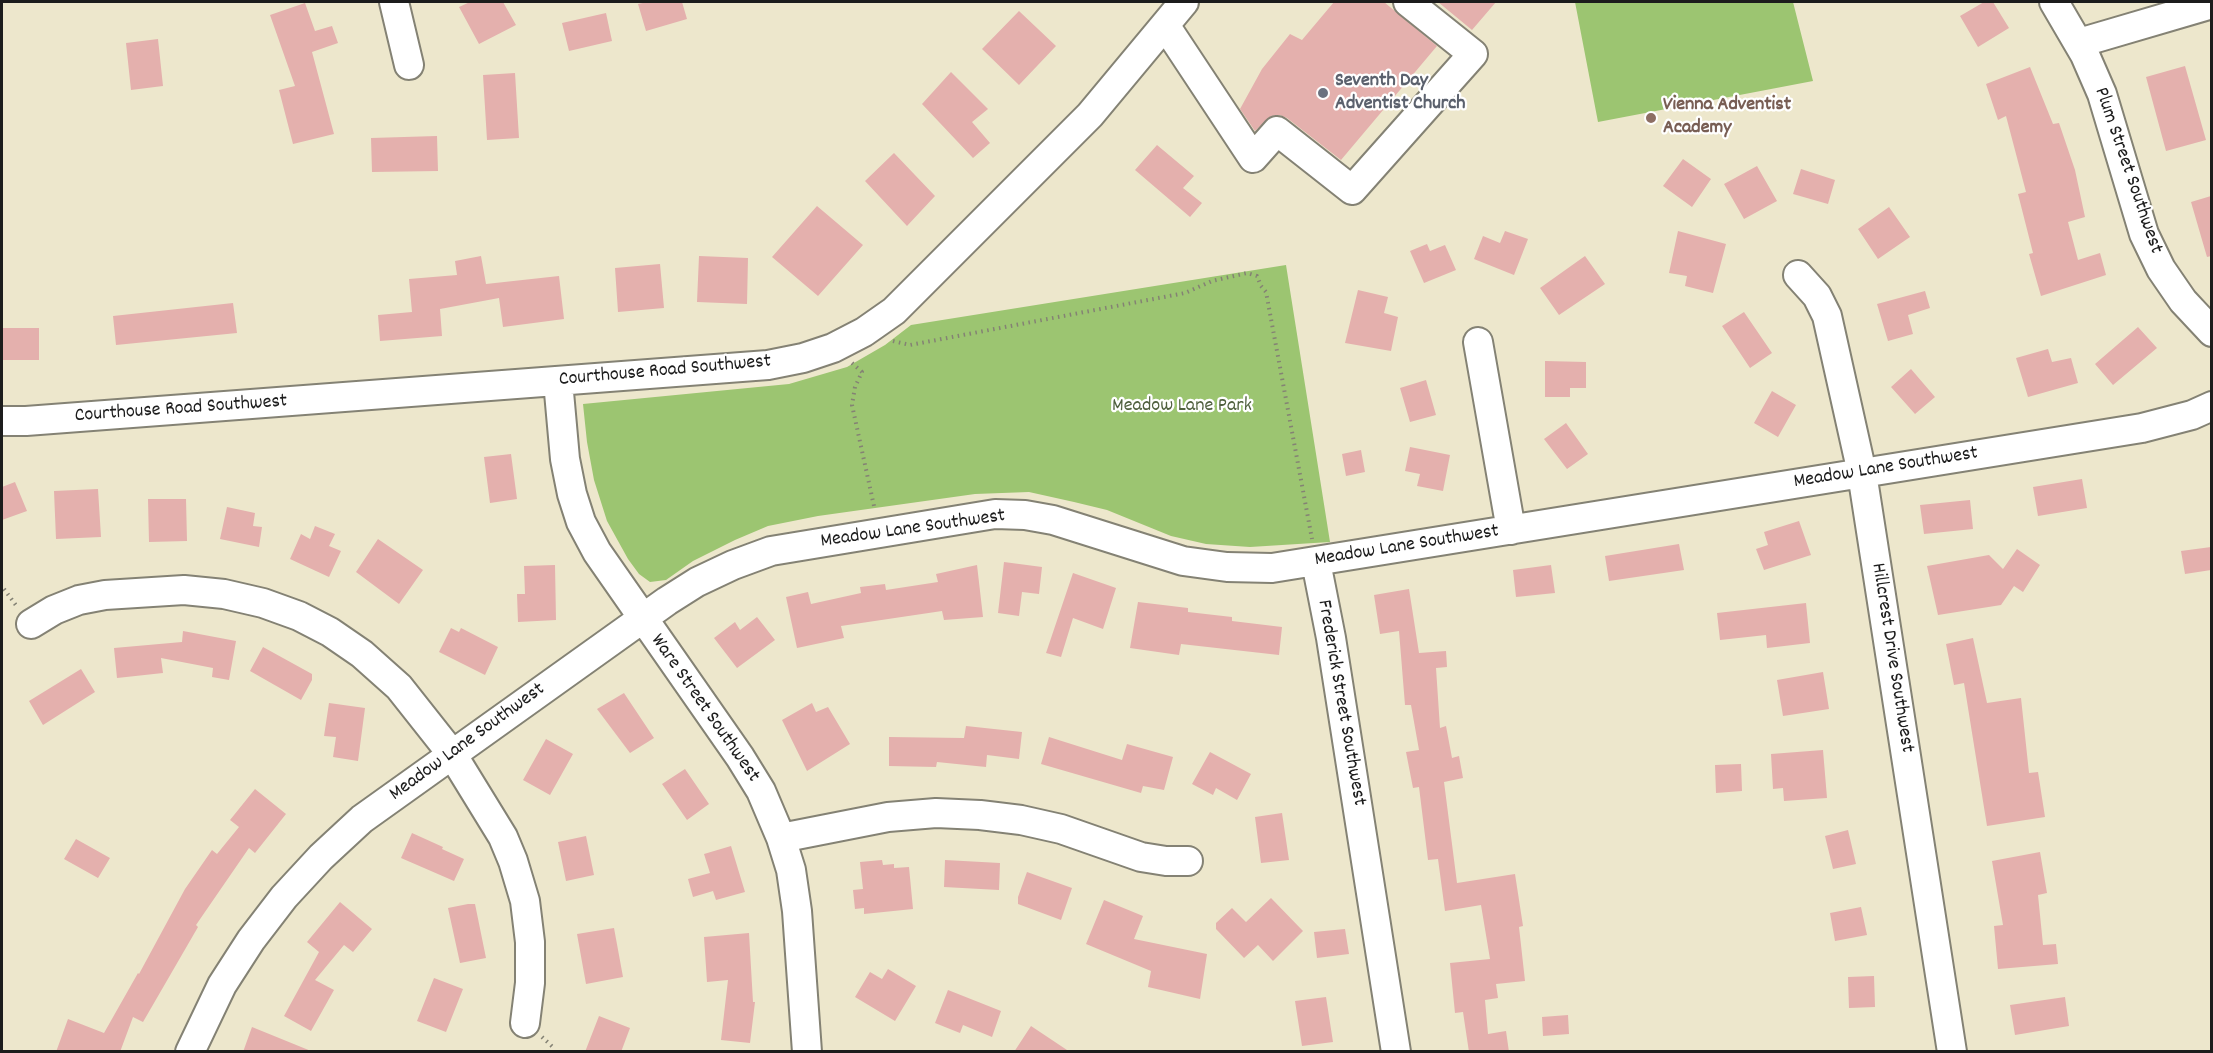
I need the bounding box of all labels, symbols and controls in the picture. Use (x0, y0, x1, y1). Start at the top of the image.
place label: Seventh Day Adventist Church (1335, 70, 1465, 117)
street label: Plum Street Southwest (2087, 85, 2167, 257)
marker: Seventh Day Adventist Church (1316, 86, 1330, 100)
place label: Vienna Adventist Academy (1663, 94, 1791, 141)
marker: Vienna Adventist Academy (1644, 111, 1658, 125)
street label: Courthouse Road Southwest (558, 351, 772, 393)
street label: Courthouse Road Southwest (74, 391, 288, 429)
park label: Meadow Lane Park (1112, 395, 1252, 419)
street label: Meadow Lane Southwest (1792, 443, 1980, 495)
street label: Meadow Lane Southwest (819, 505, 1007, 555)
street label: Meadow Lane Southwest (1313, 521, 1501, 573)
street label: Hillcrest Drive Southwest (1864, 562, 1918, 754)
street label: Frederick Street Southwest (1310, 598, 1370, 808)
street label: Ware Street Southwest (644, 630, 764, 788)
street label: Meadow Lane Southwest (386, 679, 550, 807)

